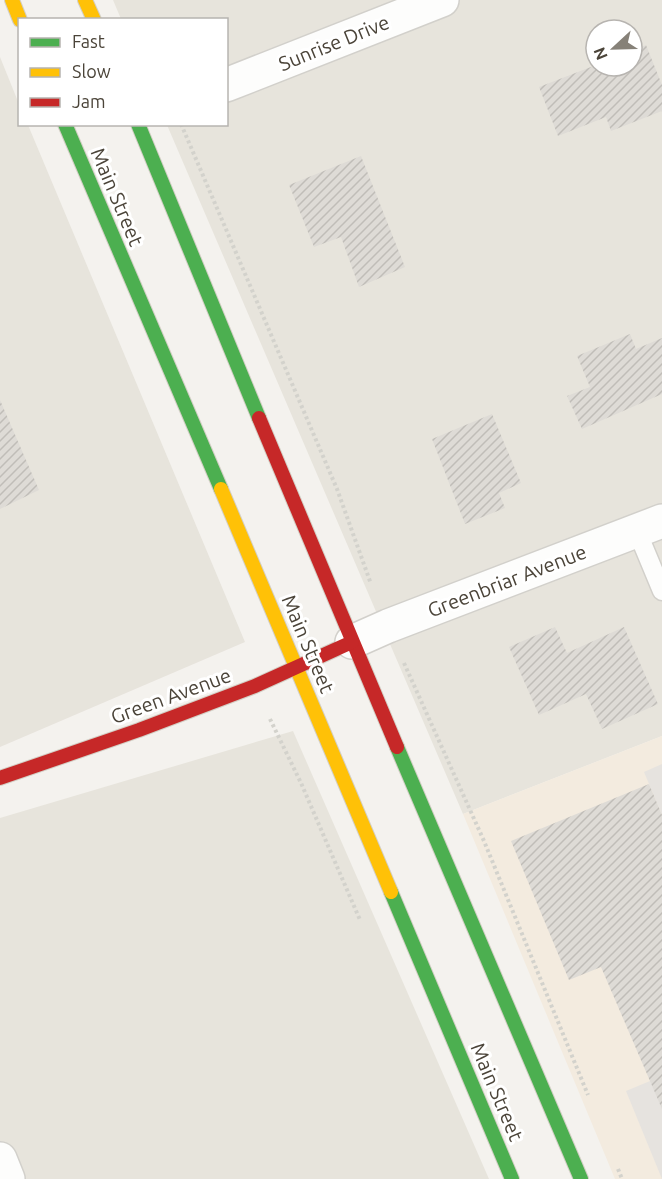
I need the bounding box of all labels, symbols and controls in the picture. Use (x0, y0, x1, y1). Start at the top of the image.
street label: Sunrise Drive (275, 10, 393, 75)
legend (18, 18, 228, 126)
north arrow (584, 18, 644, 78)
text: Fast (72, 31, 105, 51)
text: N (590, 45, 611, 63)
text: Slow (72, 61, 111, 81)
text: Jam (72, 91, 106, 111)
street label: Main Street (86, 144, 148, 249)
street label: Greenbriar Avenue (424, 540, 589, 621)
street label: Main Street (277, 591, 339, 696)
street label: Green Avenue (108, 663, 234, 728)
street label: Main Street (466, 1039, 528, 1144)

